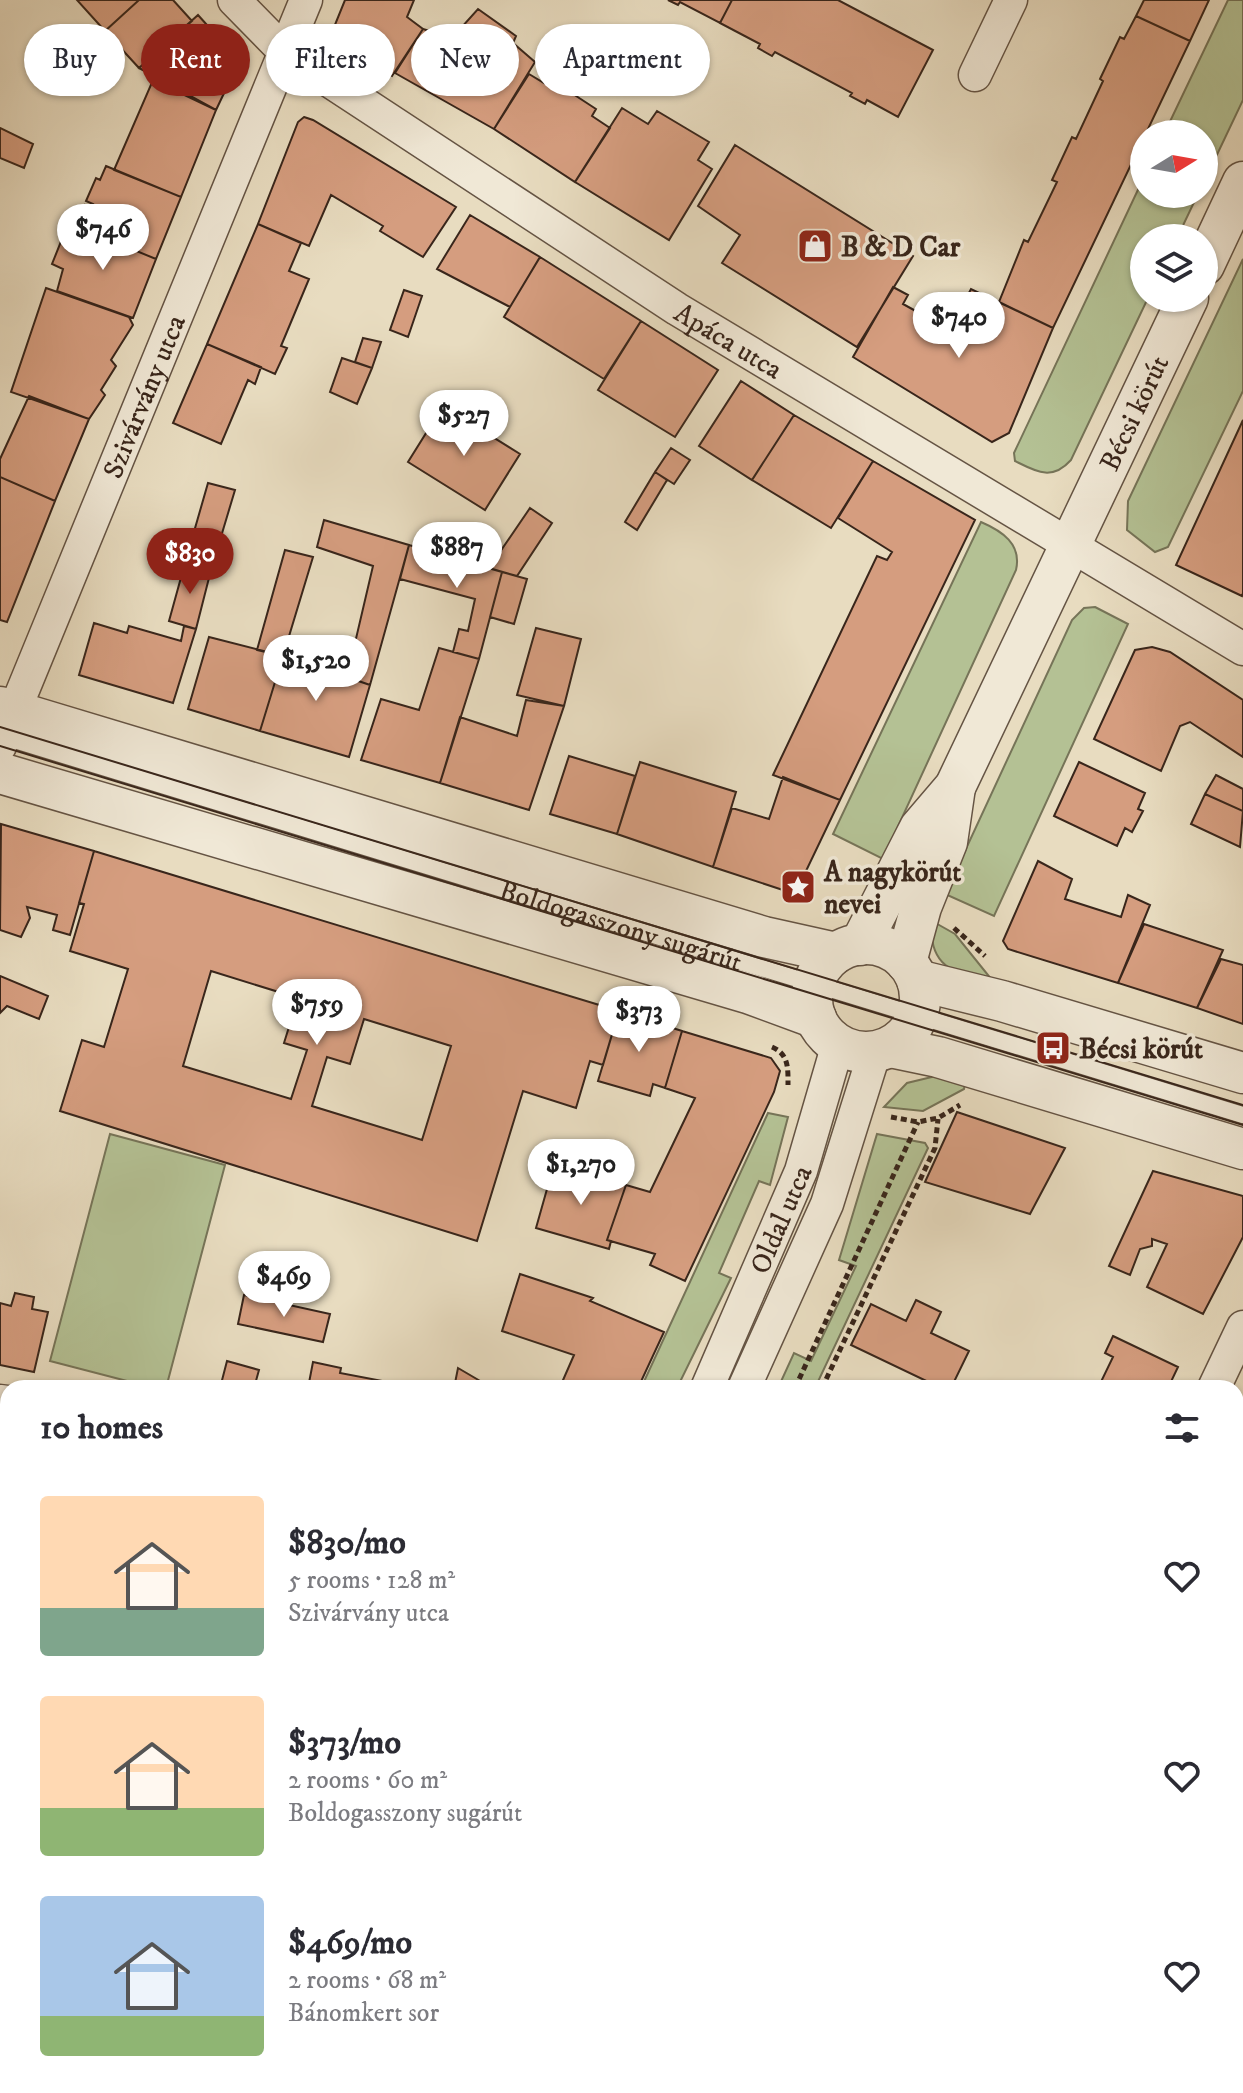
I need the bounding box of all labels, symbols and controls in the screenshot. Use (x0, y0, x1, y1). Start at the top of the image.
chip: Buy (24, 24, 125, 96)
chip: Rent (141, 24, 250, 96)
chip: Filters (266, 24, 395, 96)
chip: New (411, 24, 519, 96)
chip: Apartment (535, 24, 710, 96)
north arrow (1130, 120, 1218, 208)
map controls (1130, 120, 1218, 312)
pin: $746 (56, 204, 150, 272)
text: $746 (75, 213, 131, 246)
button: layers (1130, 224, 1218, 312)
shop icon: B & D Car (796, 227, 834, 265)
place label: B & D Car (841, 230, 961, 265)
pin: $740 (912, 292, 1006, 360)
street label: Apáca utca (668, 295, 789, 387)
text: $740 (931, 301, 987, 334)
street label: Szivárvány utca (96, 310, 194, 484)
street label: Bécsi körút (1092, 350, 1177, 477)
pin: $527 (417, 390, 511, 458)
text: $527 (438, 399, 490, 432)
pin: $887 (410, 522, 504, 590)
pin: $830 (143, 528, 237, 596)
text: $887 (430, 531, 484, 564)
text: $830 (165, 537, 215, 570)
pin: $1,520 (251, 635, 381, 703)
text: $1,520 (281, 644, 351, 677)
place label: A nagykörút nevei (823, 855, 961, 922)
place icon: A nagykörút nevei (779, 868, 817, 906)
street label: Boldogasszony sugárút (495, 873, 746, 980)
pin: $759 (270, 979, 364, 1047)
pin: $373 (592, 986, 686, 1054)
text: $759 (290, 988, 344, 1021)
text: $373 (615, 995, 663, 1028)
bus stop icon: Bécsi körút (1034, 1029, 1072, 1067)
place label: Bécsi körút (1079, 1032, 1203, 1067)
pin: $1,270 (516, 1139, 646, 1207)
text: $1,270 (546, 1148, 616, 1181)
street label: Oldal utca (743, 1160, 820, 1279)
pin: $469 (237, 1251, 331, 1319)
text: $469 (256, 1260, 312, 1293)
icon: filters (1160, 1406, 1204, 1450)
text: 10 homes (40, 1407, 163, 1449)
text: $830/mo (288, 1522, 406, 1564)
icon: home (104, 1528, 200, 1624)
icon: heart (1160, 1554, 1204, 1598)
text: 5 rooms · 128 m² (288, 1564, 455, 1597)
text: Szivárvány utca (288, 1597, 449, 1630)
text: $373/mo (288, 1722, 401, 1764)
icon: home (104, 1728, 200, 1824)
icon: heart (1160, 1754, 1204, 1798)
text: 2 rooms · 60 m² (288, 1764, 447, 1797)
text: Boldogasszony sugárút (288, 1797, 522, 1830)
text: $469/mo (288, 1922, 412, 1964)
icon: home (104, 1928, 200, 2024)
icon: heart (1160, 1954, 1204, 1998)
text: 2 rooms · 68 m² (288, 1964, 446, 1997)
text: Bánomkert sor (288, 1997, 439, 2030)

